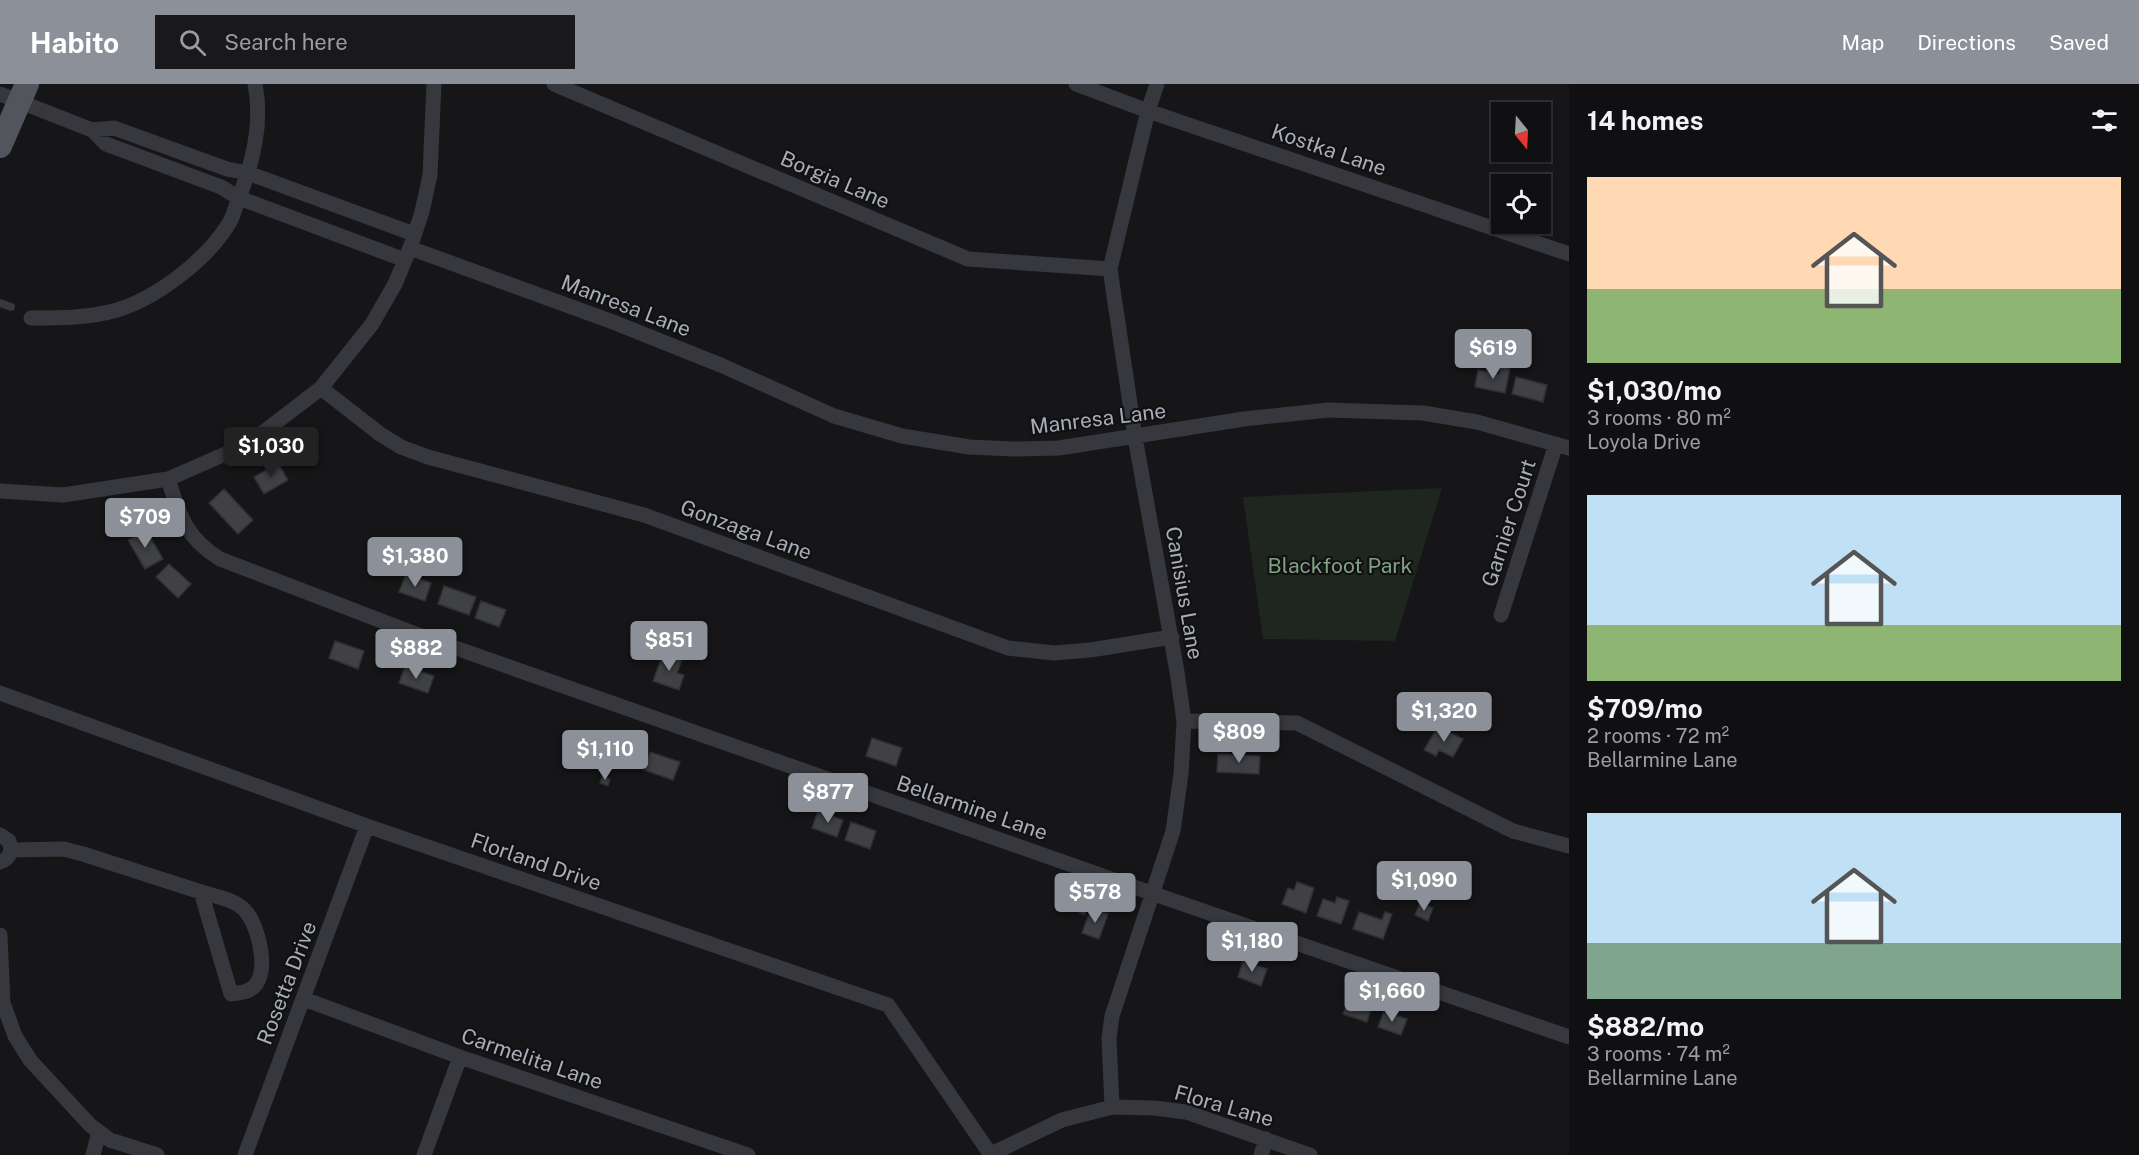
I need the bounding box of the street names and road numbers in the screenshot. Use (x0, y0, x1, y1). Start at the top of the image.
street label: Kostka Lane (1268, 118, 1390, 181)
street label: Borgia Lane (777, 145, 894, 214)
street label: Manresa Lane (558, 269, 695, 342)
street label: Manresa Lane (1028, 398, 1167, 439)
street label: Garnier Court (1476, 456, 1541, 590)
street label: Gonzaga Lane (677, 494, 815, 565)
street label: Canisius Lane (1161, 525, 1208, 661)
street label: Bellarmine Lane (893, 770, 1051, 845)
street label: Florland Drive (468, 828, 605, 896)
street label: Rosetta Drive (252, 918, 321, 1048)
street label: Carmelita Lane (458, 1023, 606, 1094)
street label: Flora Lane (1172, 1079, 1277, 1132)

